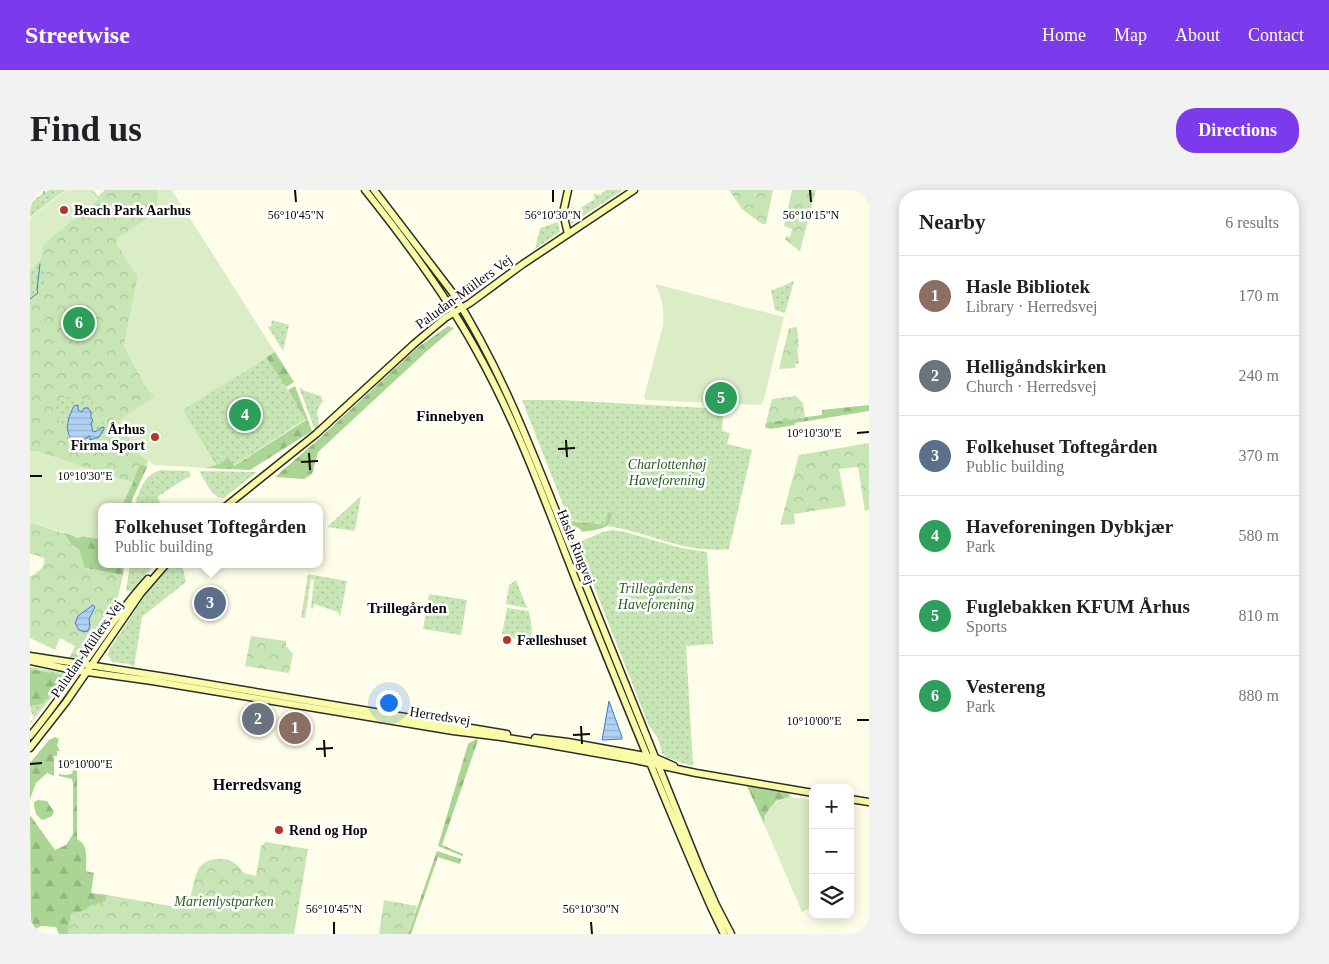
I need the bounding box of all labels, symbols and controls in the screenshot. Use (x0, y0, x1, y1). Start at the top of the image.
text: Streetwise (25, 22, 130, 48)
text: Home (1042, 25, 1086, 45)
text: Map (1114, 25, 1147, 45)
text: About (1175, 25, 1220, 45)
text: Contact (1248, 25, 1304, 45)
button: Directions (1176, 108, 1299, 153)
text: Find us (30, 110, 142, 149)
place label: Beach Park Aarhus (74, 203, 191, 218)
marker: Beach Park Aarhus (58, 204, 70, 216)
text: 56°10'45"N (268, 208, 325, 222)
text: 56°10'30"N (525, 208, 582, 222)
text: 56°10'15"N (783, 208, 840, 222)
text: Nearby (919, 210, 986, 234)
text: 6 results (1225, 214, 1279, 231)
street label: Paludan-Müllers Vej (413, 252, 515, 332)
text: Hasle Bibliotek (966, 276, 1090, 297)
text: 1 (931, 287, 939, 304)
text: 170 m (1239, 287, 1279, 304)
text: Library · Herredsvej (966, 298, 1098, 315)
pin: 6 (63, 304, 95, 342)
text: Helligåndskirken (966, 356, 1106, 377)
text: 2 (931, 367, 939, 384)
text: 240 m (1239, 367, 1279, 384)
text: Church · Herredsvej (966, 378, 1097, 395)
pin: 5 (705, 379, 737, 417)
pin: 4 (229, 396, 261, 434)
district label: Finnebyen (416, 408, 484, 424)
place label: Århus Firma Sport (71, 422, 146, 453)
text: 10°10'30"E (786, 426, 842, 440)
marker: Århus Firma Sport (149, 431, 161, 443)
text: Folkehuset Toftegården (966, 436, 1158, 457)
text: 3 (931, 447, 939, 464)
text: 370 m (1239, 447, 1279, 464)
park label: Charlottenhøj Haveforening (628, 457, 706, 488)
text: Public building (966, 458, 1064, 475)
text: 10°10'30"E (57, 469, 113, 483)
popup (98, 503, 323, 568)
street label: Hasle Ringvej (554, 507, 598, 587)
text: Folkehuset Toftegården (115, 516, 306, 537)
text: Haveforeningen Dybkjær (966, 516, 1173, 537)
text: 4 (931, 527, 939, 544)
text: 580 m (1239, 527, 1279, 544)
text: Public building (115, 538, 213, 555)
text: Park (966, 538, 995, 555)
park label: Trillegårdens Haveforening (617, 581, 694, 612)
pin: 3 (194, 584, 226, 622)
text: Fuglebakken KFUM Århus (966, 596, 1190, 617)
street label: Paludan-Müllers Vej (48, 598, 126, 700)
district label: Trillegården (367, 600, 448, 616)
text: 5 (931, 607, 939, 624)
text: 810 m (1239, 607, 1279, 624)
text: Sports (966, 618, 1007, 635)
place label: Fælleshuset (517, 633, 587, 648)
marker: Fælleshuset (501, 634, 513, 646)
text: Vestereng (966, 676, 1045, 697)
text: 6 (931, 687, 939, 704)
text: 880 m (1239, 687, 1279, 704)
your location (376, 690, 402, 716)
text: Park (966, 698, 995, 715)
pin: 2 (242, 700, 274, 738)
street label: Herredsvej (408, 704, 472, 728)
pin: 1 (279, 709, 311, 747)
text: 10°10'00"E (786, 714, 842, 728)
text: 10°10'00"E (57, 757, 113, 771)
district label: Herredsvang (213, 776, 301, 794)
map controls (809, 784, 854, 919)
button: + (809, 784, 854, 829)
place label: Rend og Hop (289, 823, 368, 838)
marker: Rend og Hop (273, 824, 285, 836)
button: − (809, 829, 854, 874)
button: layers (809, 874, 854, 919)
park label: Marienlystparken (173, 894, 274, 909)
text: 56°10'45"N (306, 902, 363, 916)
text: 56°10'30"N (563, 902, 620, 916)

